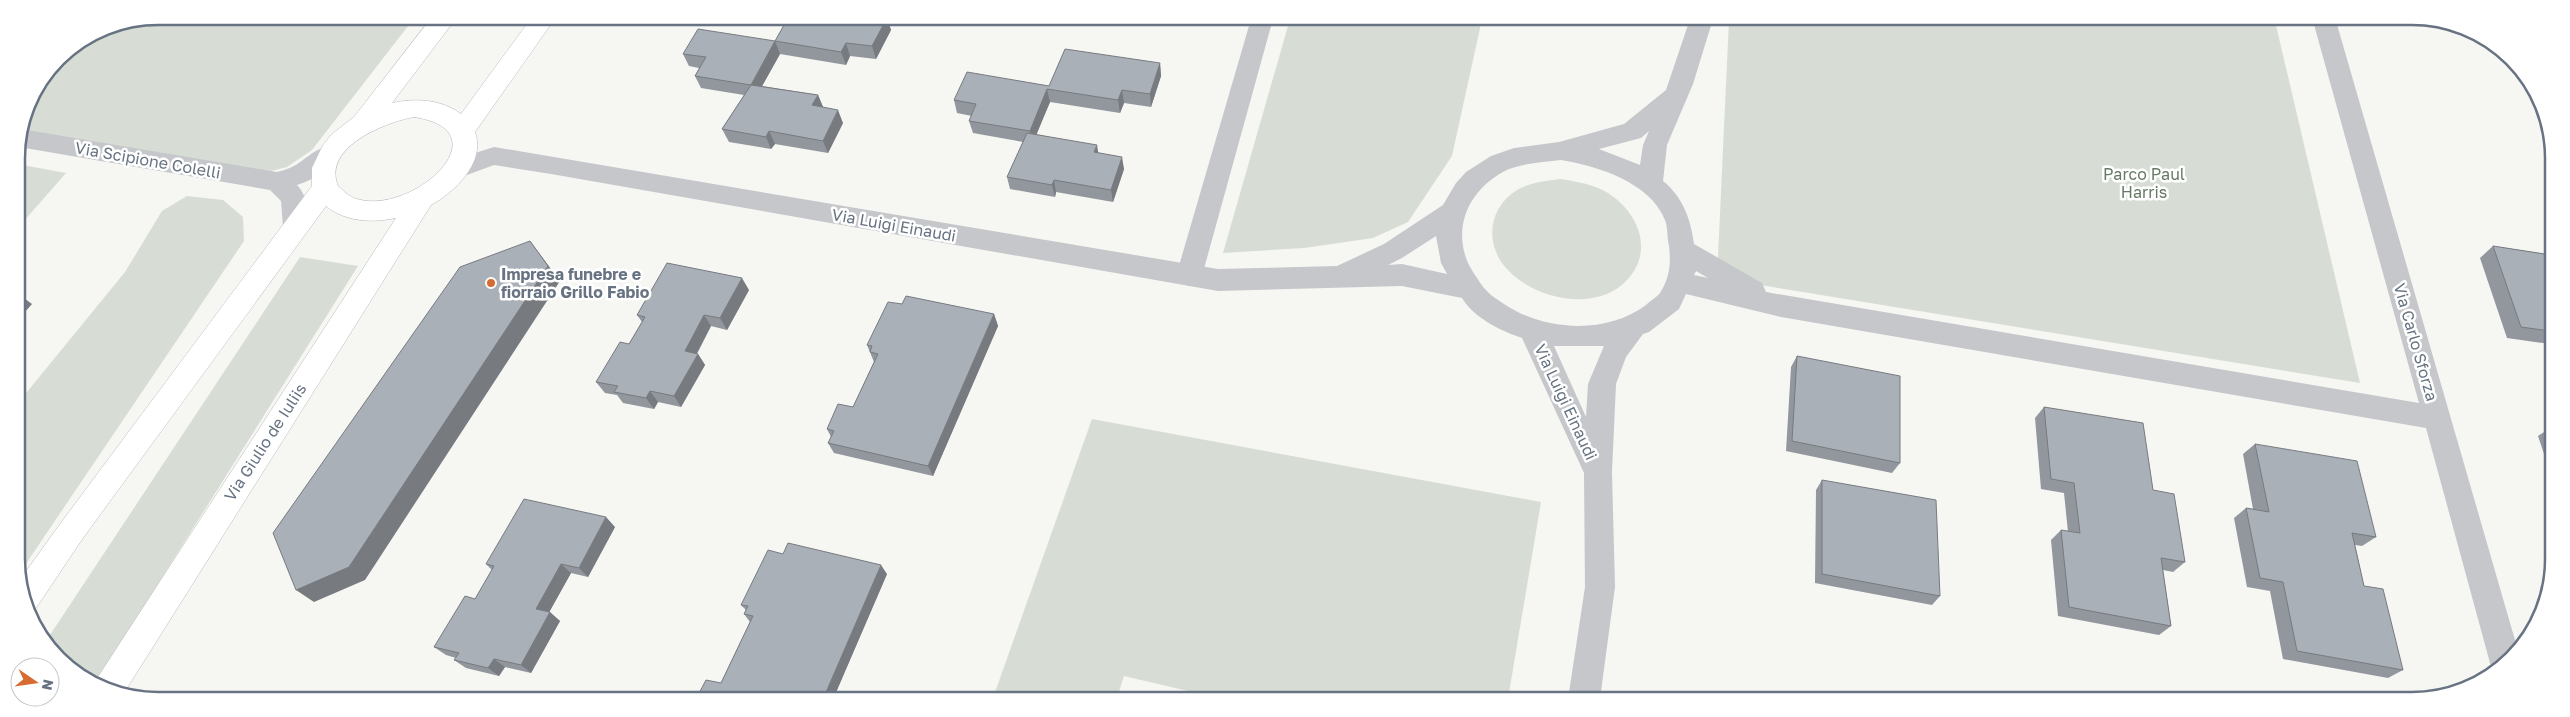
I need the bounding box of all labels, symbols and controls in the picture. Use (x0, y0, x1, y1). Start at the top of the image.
street label: Via Scipione Colelli (74, 137, 222, 183)
park label: Parco Paul Harris (2103, 164, 2185, 202)
street label: Via Luigi Einaudi (830, 204, 958, 246)
place label: Impresa funebre e fiorraio Grillo Fabio (501, 264, 650, 302)
marker: Impresa funebre e fiorraio Grillo Fabio (485, 277, 497, 289)
street label: Via Carlo Sforza (2390, 281, 2442, 403)
street label: Via Luigi Einaudi (1530, 341, 1602, 463)
street label: Via Giulio de Iuliis (219, 379, 311, 505)
north arrow (10, 657, 60, 707)
text: N (39, 678, 58, 692)

